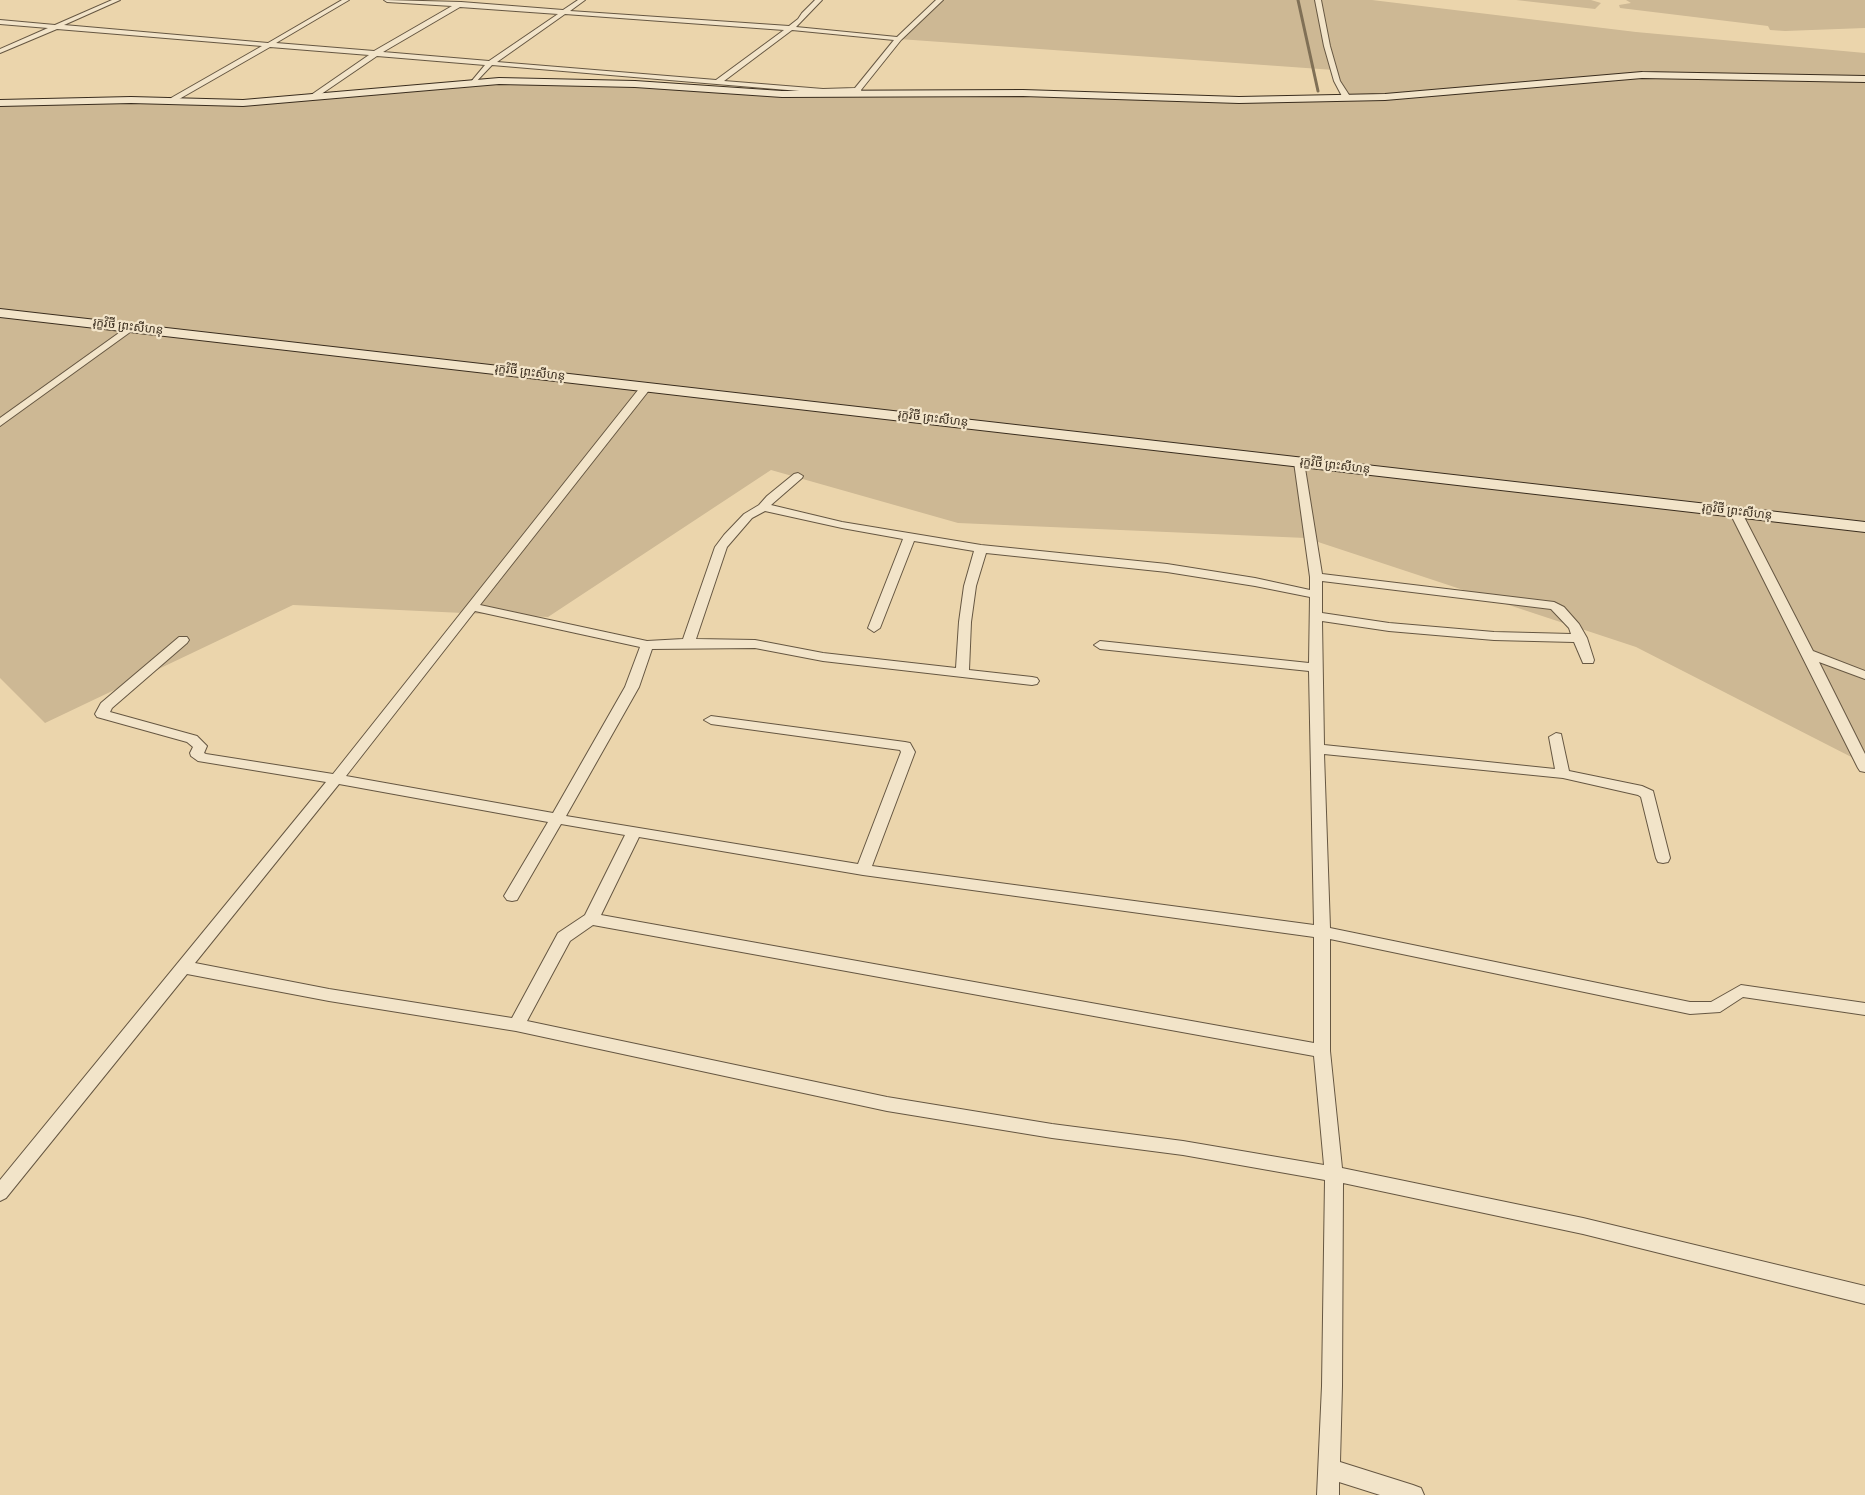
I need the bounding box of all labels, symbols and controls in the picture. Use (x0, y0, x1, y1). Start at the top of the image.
street label: រុក្ខវិថី ព្រះសីហនុ (92, 316, 164, 338)
street label: រុក្ខវិថី ព្រះសីហនុ (494, 362, 566, 384)
street label: រុក្ខវិថី ព្រះសីហនុ (897, 408, 969, 430)
street label: រុក្ខវិថី ព្រះសីហនុ (1299, 455, 1371, 477)
street label: រុក្ខវិថី ព្រះសីហនុ (1701, 501, 1773, 523)

